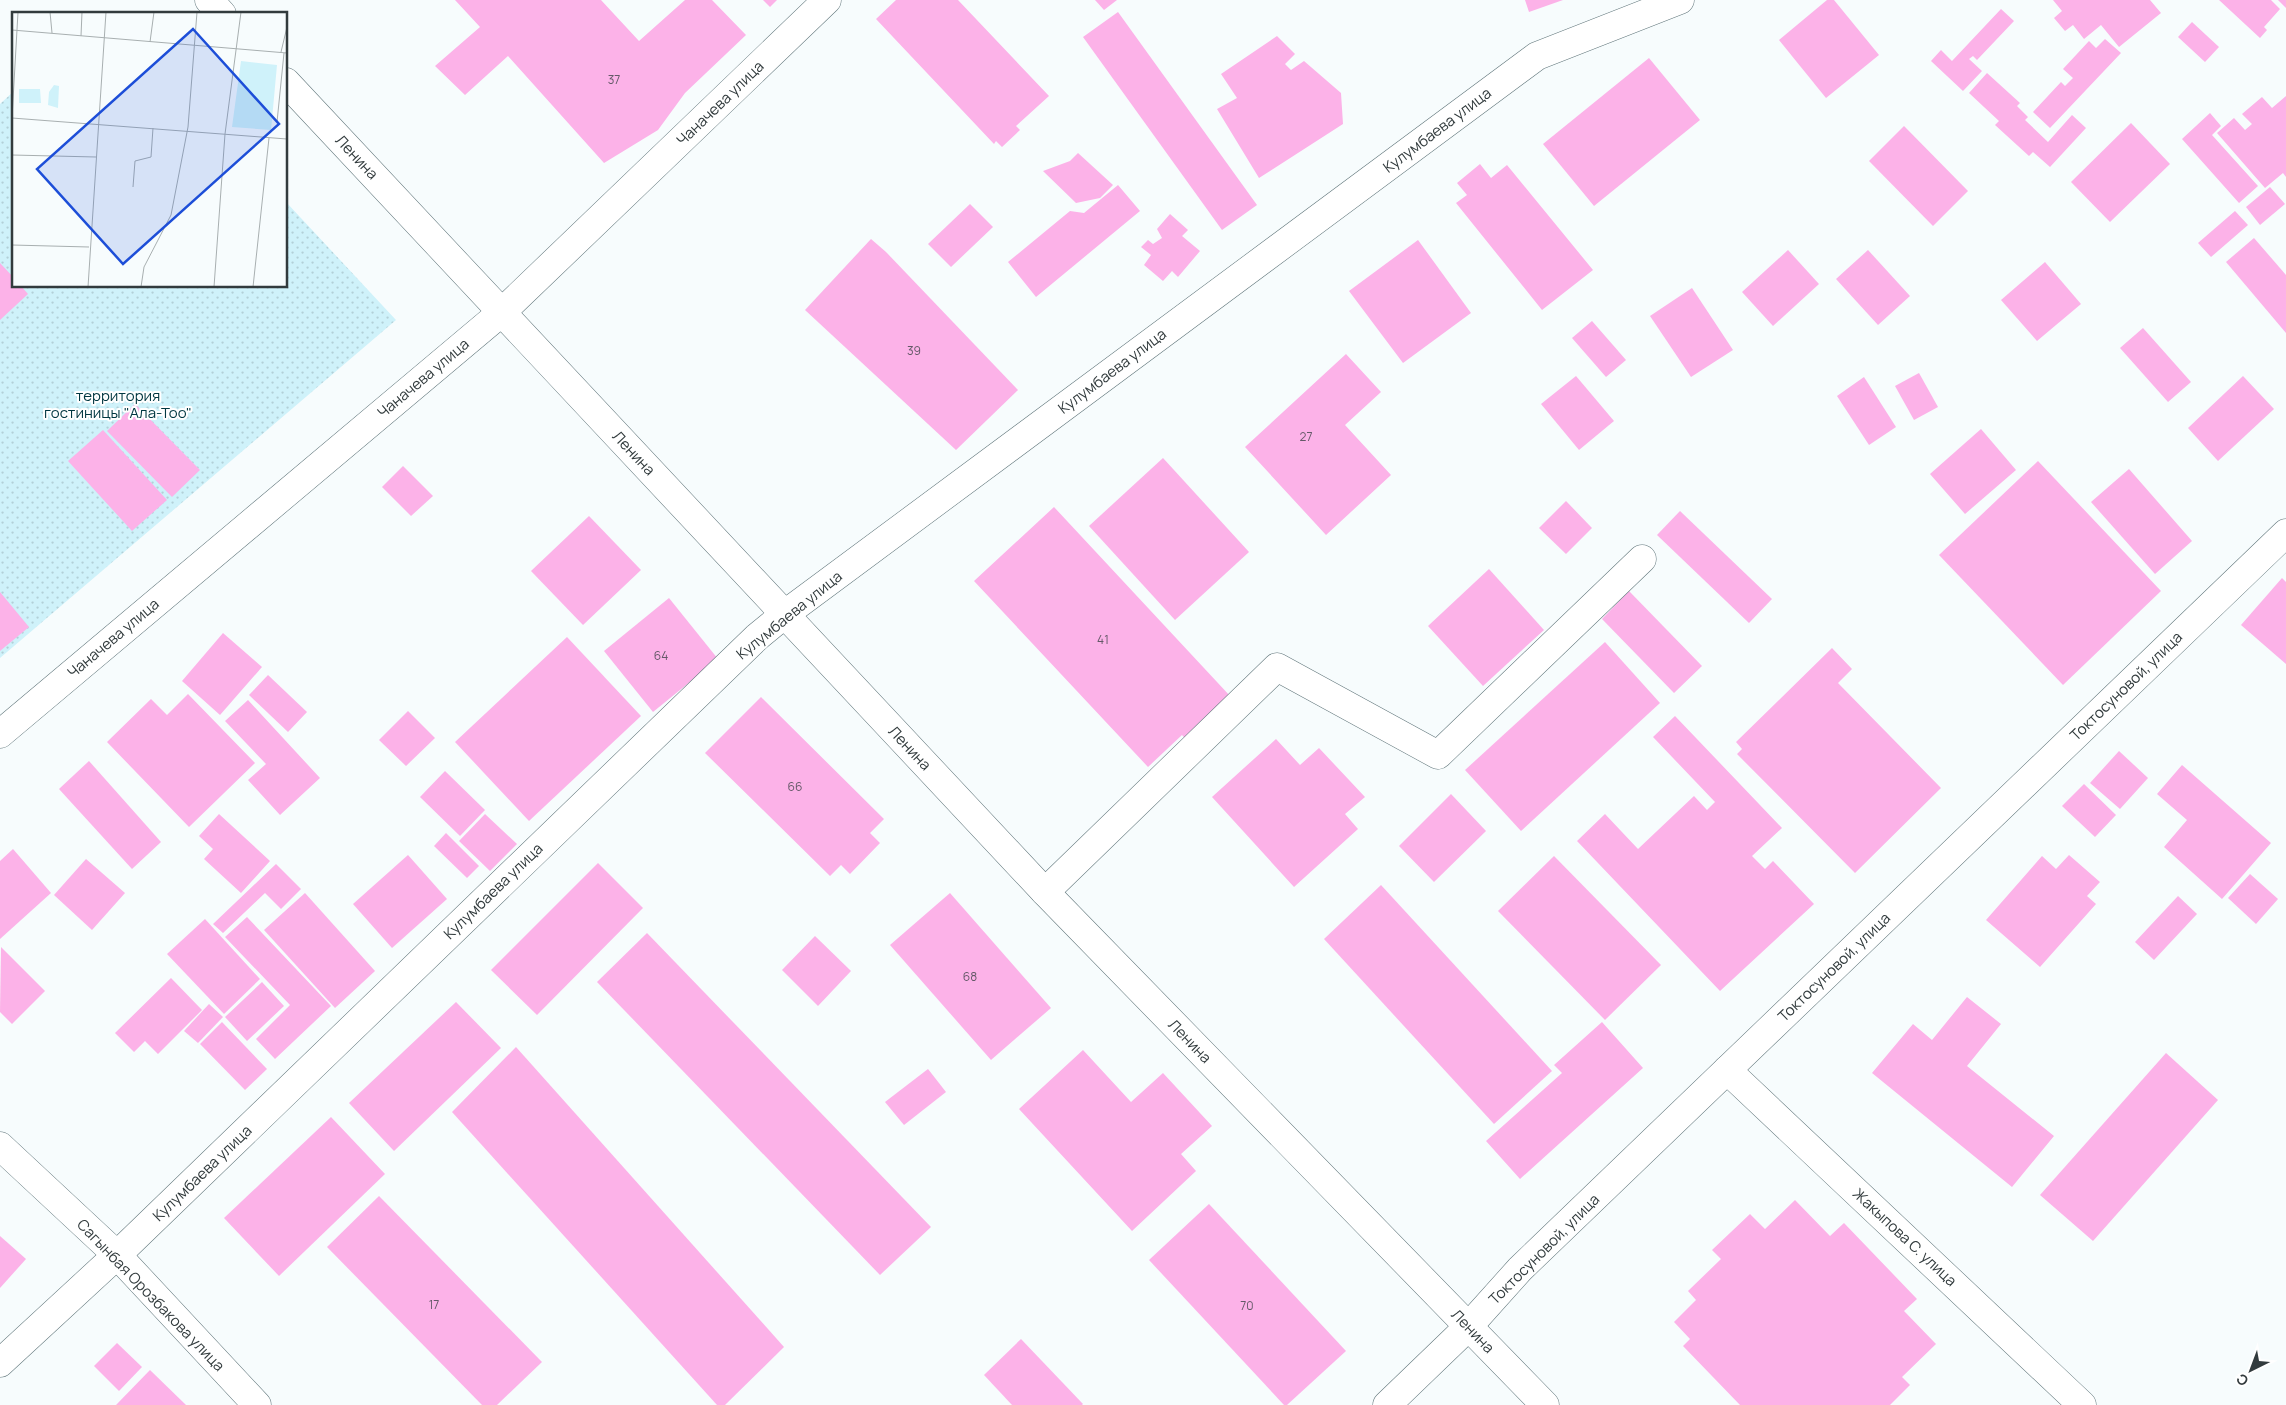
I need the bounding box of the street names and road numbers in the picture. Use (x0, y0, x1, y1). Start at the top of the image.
street label: Чаначева улица (672, 56, 768, 150)
street label: Кулумбаева улица (1379, 82, 1495, 178)
street label: Ленина (331, 130, 383, 184)
street label: Кулумбаева улица (1054, 323, 1170, 419)
street label: Чаначева улица (373, 333, 473, 423)
street label: Ленина (608, 426, 660, 480)
street label: Кулумбаева улица (732, 566, 846, 664)
street label: Чаначева улица (63, 593, 163, 683)
street label: Токтосуновой, улица (2065, 627, 2187, 745)
street label: Ленина (884, 721, 936, 775)
street label: Кулумбаева улица (439, 838, 547, 944)
street label: Токтосуновой, улица (1773, 908, 1895, 1026)
street label: Ленина (1164, 1014, 1216, 1068)
street label: Кулумбаева улица (148, 1120, 256, 1226)
street label: Жакыпова С. улица (1848, 1183, 1962, 1291)
street label: Токтосуновой, улица (1484, 1189, 1604, 1309)
street label: Сагынбая Орозбакова улица (72, 1214, 230, 1376)
street label: Ленина (1447, 1304, 1499, 1358)

